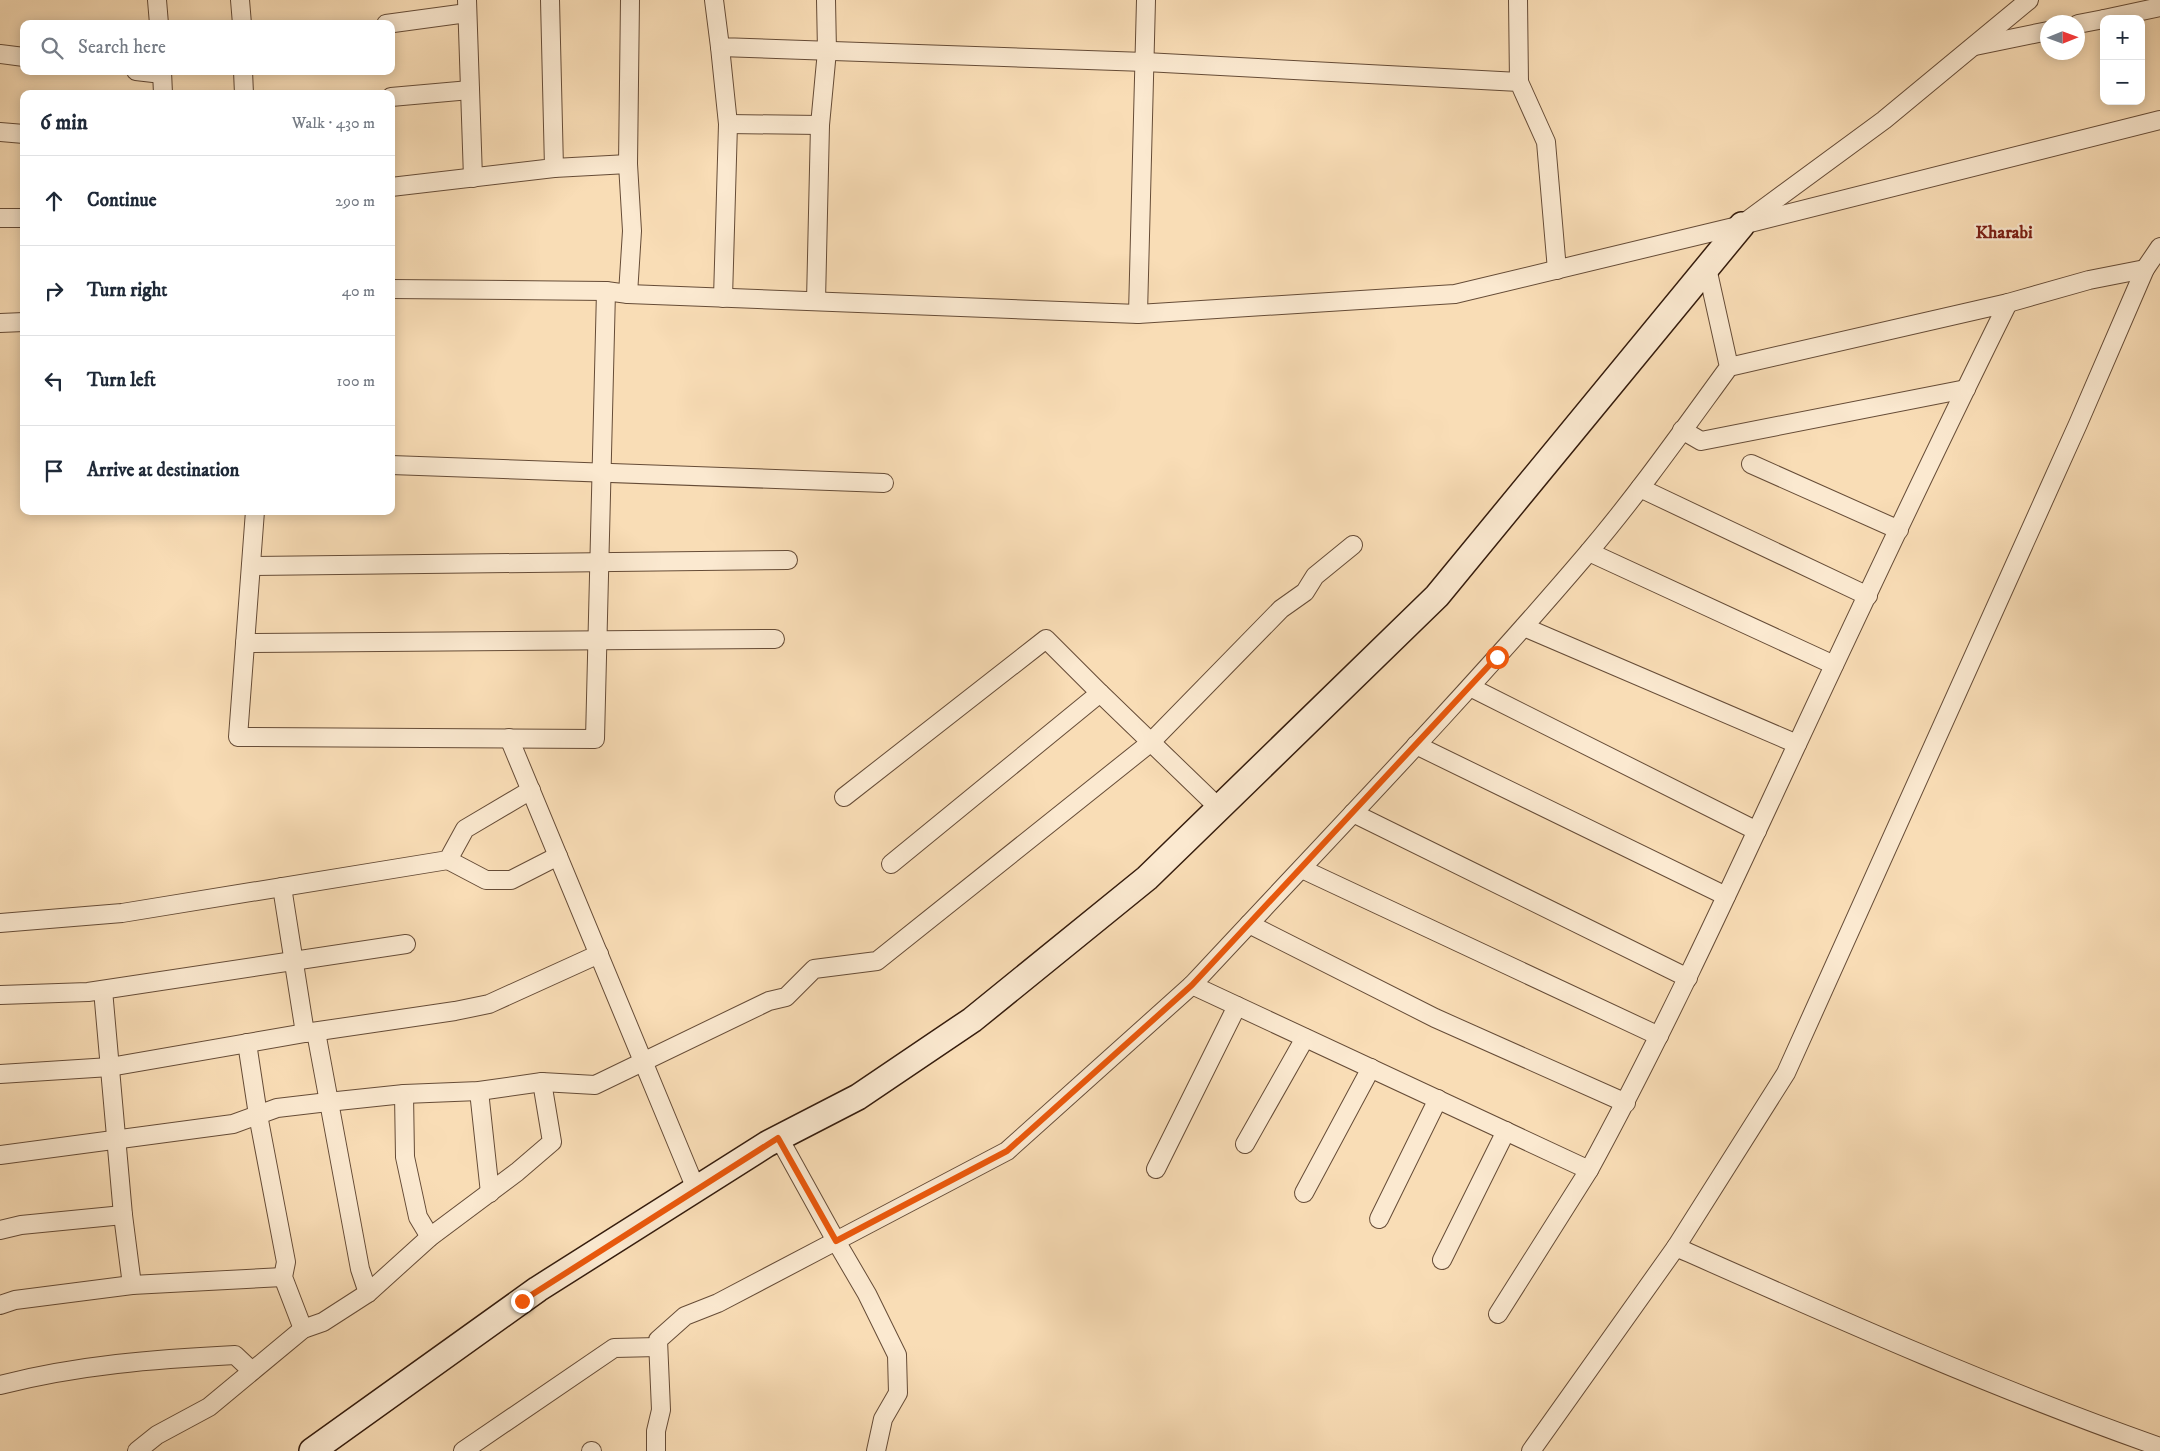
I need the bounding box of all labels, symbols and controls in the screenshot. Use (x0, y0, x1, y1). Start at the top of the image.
north arrow (2040, 15, 2085, 60)
map controls (2100, 15, 2145, 105)
button: + (2100, 15, 2145, 60)
search box (20, 20, 395, 75)
icon: search (38, 34, 66, 62)
text: Search here (78, 36, 166, 59)
button: − (2100, 60, 2145, 105)
text: 6 min (40, 110, 88, 136)
text: Walk · 430 m (292, 113, 375, 133)
icon: ahead (40, 187, 68, 215)
text: Continue (87, 189, 157, 212)
text: 290 m (335, 191, 375, 211)
district label: Kharabi (1975, 222, 2033, 244)
icon: right (40, 277, 68, 305)
text: Turn right (87, 279, 167, 302)
text: 40 m (342, 281, 375, 301)
icon: left (40, 367, 68, 395)
text: Turn left (87, 369, 156, 392)
text: 100 m (337, 371, 375, 391)
icon: arrive (40, 457, 68, 485)
text: Arrive at destination (87, 459, 239, 482)
route start (1486, 646, 1509, 669)
route end (511, 1290, 534, 1313)

